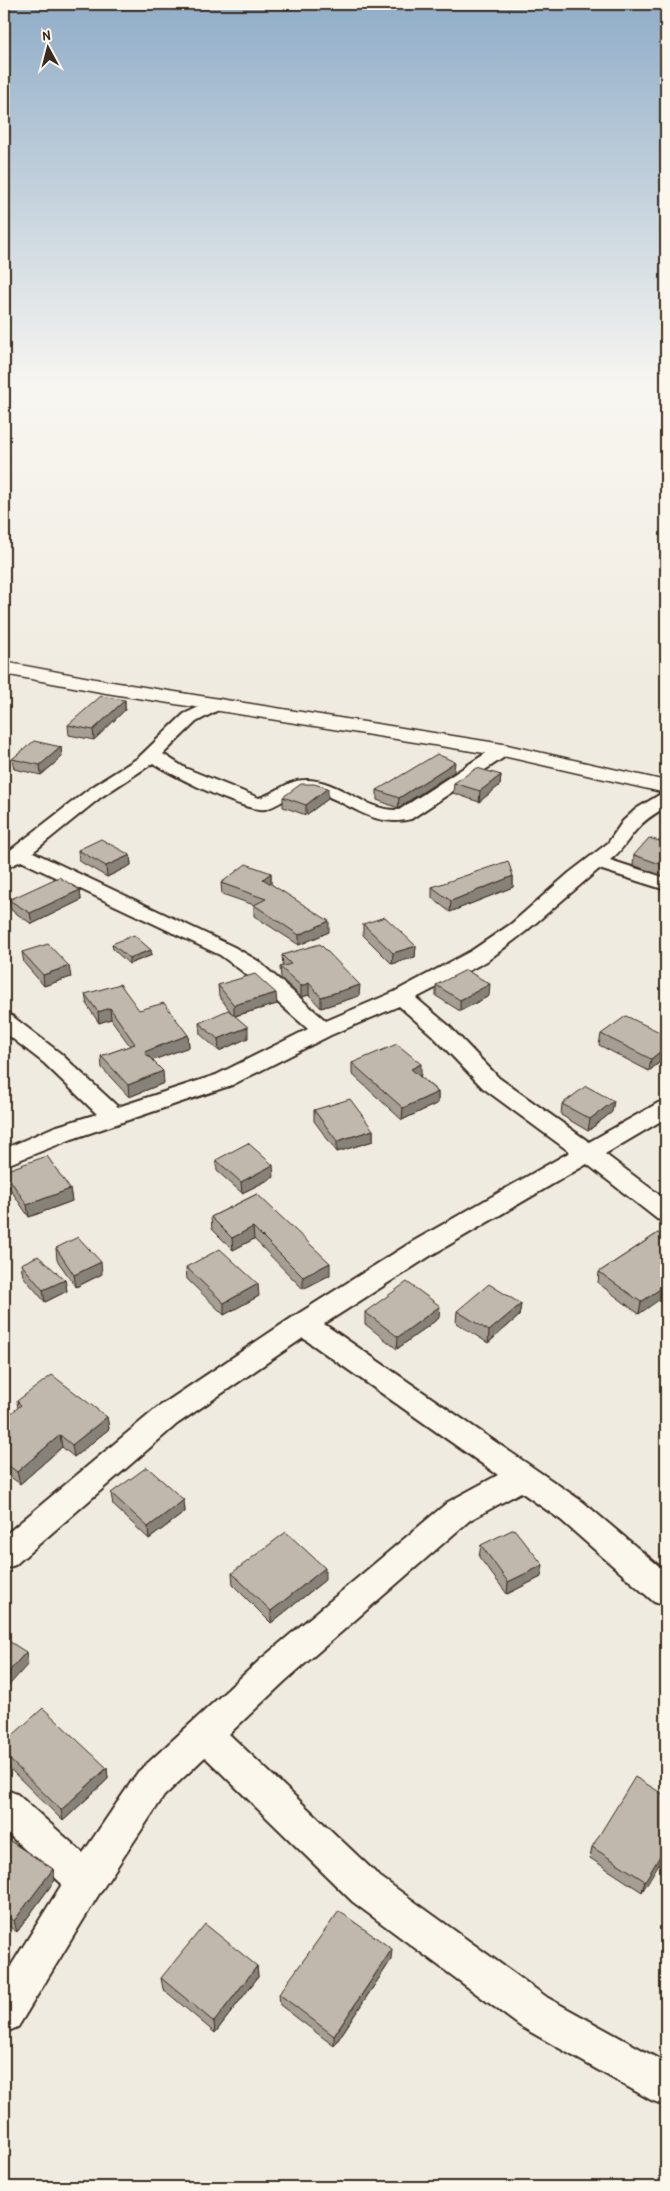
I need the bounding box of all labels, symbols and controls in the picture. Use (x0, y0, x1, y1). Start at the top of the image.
north arrow (22, 22, 72, 72)
text: N (41, 25, 52, 44)

